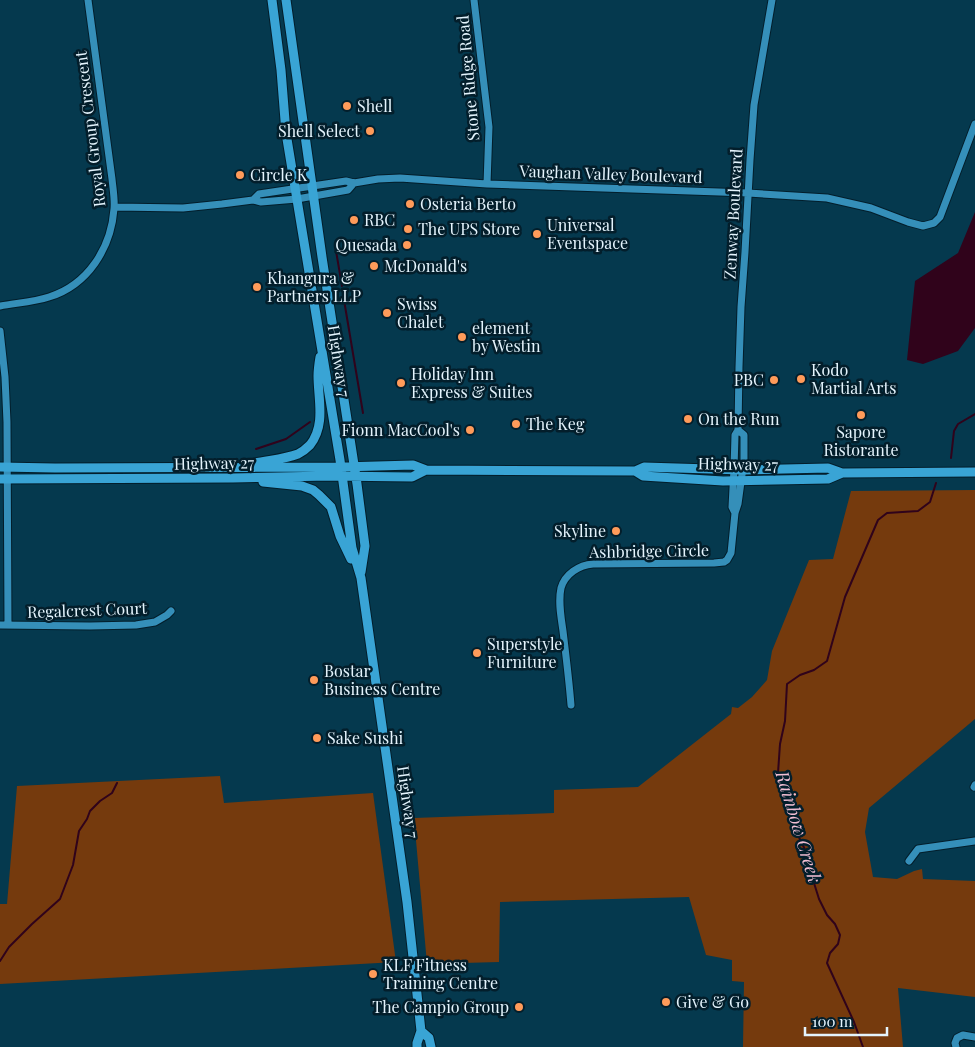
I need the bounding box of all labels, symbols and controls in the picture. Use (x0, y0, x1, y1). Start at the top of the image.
street label: Stone Ridge Road (452, 14, 483, 142)
street label: Royal Group Crescent (69, 50, 109, 208)
place label: Shell (357, 95, 393, 116)
marker: Shell (341, 100, 353, 112)
place label: Shell Select (278, 120, 360, 141)
marker: Shell Select (364, 125, 376, 137)
street label: Zenway Boulevard (719, 148, 746, 280)
street label: Vaughan Valley Boulevard (518, 160, 703, 187)
place label: Circle K (250, 164, 308, 185)
marker: Circle K (234, 169, 246, 181)
place label: Osteria Berto (420, 193, 516, 214)
marker: Osteria Berto (404, 198, 416, 210)
place label: RBC (364, 209, 395, 230)
marker: RBC (348, 214, 360, 226)
place label: Universal Eventspace (547, 214, 628, 253)
place label: The UPS Store (418, 218, 520, 239)
marker: The UPS Store (402, 223, 414, 235)
marker: Universal Eventspace (531, 228, 543, 240)
place label: Quesada (335, 234, 397, 255)
marker: Quesada (401, 239, 413, 251)
place label: McDonald's (384, 255, 467, 276)
marker: McDonald's (368, 260, 380, 272)
place label: Khangura & Partners LLP (267, 267, 361, 306)
marker: Khangura & Partners LLP (251, 281, 263, 293)
place label: Swiss Chalet (397, 293, 444, 332)
marker: Swiss Chalet (381, 307, 393, 319)
place label: element by Westin (472, 317, 541, 356)
street label: Highway 7 (323, 323, 356, 399)
marker: element by Westin (456, 331, 468, 343)
place label: Kodo Martial Arts (811, 359, 896, 398)
place label: Holiday Inn Express & Suites (411, 363, 532, 402)
place label: PBC (734, 369, 764, 390)
marker: Kodo Martial Arts (795, 373, 807, 385)
marker: PBC (768, 374, 780, 386)
marker: Holiday Inn Express & Suites (395, 377, 407, 389)
place label: On the Run (698, 408, 780, 429)
marker: Sapore Ristorante (855, 409, 867, 421)
place label: The Keg (526, 413, 585, 434)
marker: On the Run (682, 413, 694, 425)
marker: The Keg (510, 418, 522, 430)
place label: Fionn MacCool's (342, 419, 460, 440)
place label: Sapore Ristorante (823, 421, 899, 460)
marker: Fionn MacCool's (464, 424, 476, 436)
street label: Highway 27 (174, 451, 255, 474)
street label: Highway 27 (698, 452, 779, 475)
place label: Skyline (554, 520, 606, 541)
marker: Skyline (610, 525, 622, 537)
street label: Ashbridge Circle (588, 539, 709, 562)
street label: Regalcrest Court (27, 597, 148, 622)
place label: Superstyle Furniture (487, 633, 562, 672)
marker: Superstyle Furniture (471, 647, 483, 659)
place label: Bostar Business Centre (324, 660, 440, 699)
marker: Bostar Business Centre (308, 674, 320, 686)
place label: Sake Sushi (327, 727, 404, 748)
marker: Sake Sushi (311, 732, 323, 744)
street label: Highway 7 (393, 764, 424, 840)
water label: Rainbow Creek (770, 767, 827, 886)
place label: KLF Fitness Training Centre (383, 954, 498, 993)
marker: KLF Fitness Training Centre (367, 968, 379, 980)
place label: Give & Go (676, 991, 749, 1012)
place label: The Campio Group (372, 996, 509, 1017)
marker: Give & Go (660, 996, 672, 1008)
marker: The Campio Group (513, 1001, 525, 1013)
scale bar (805, 1004, 888, 1036)
text: 100 m (812, 1011, 853, 1031)

